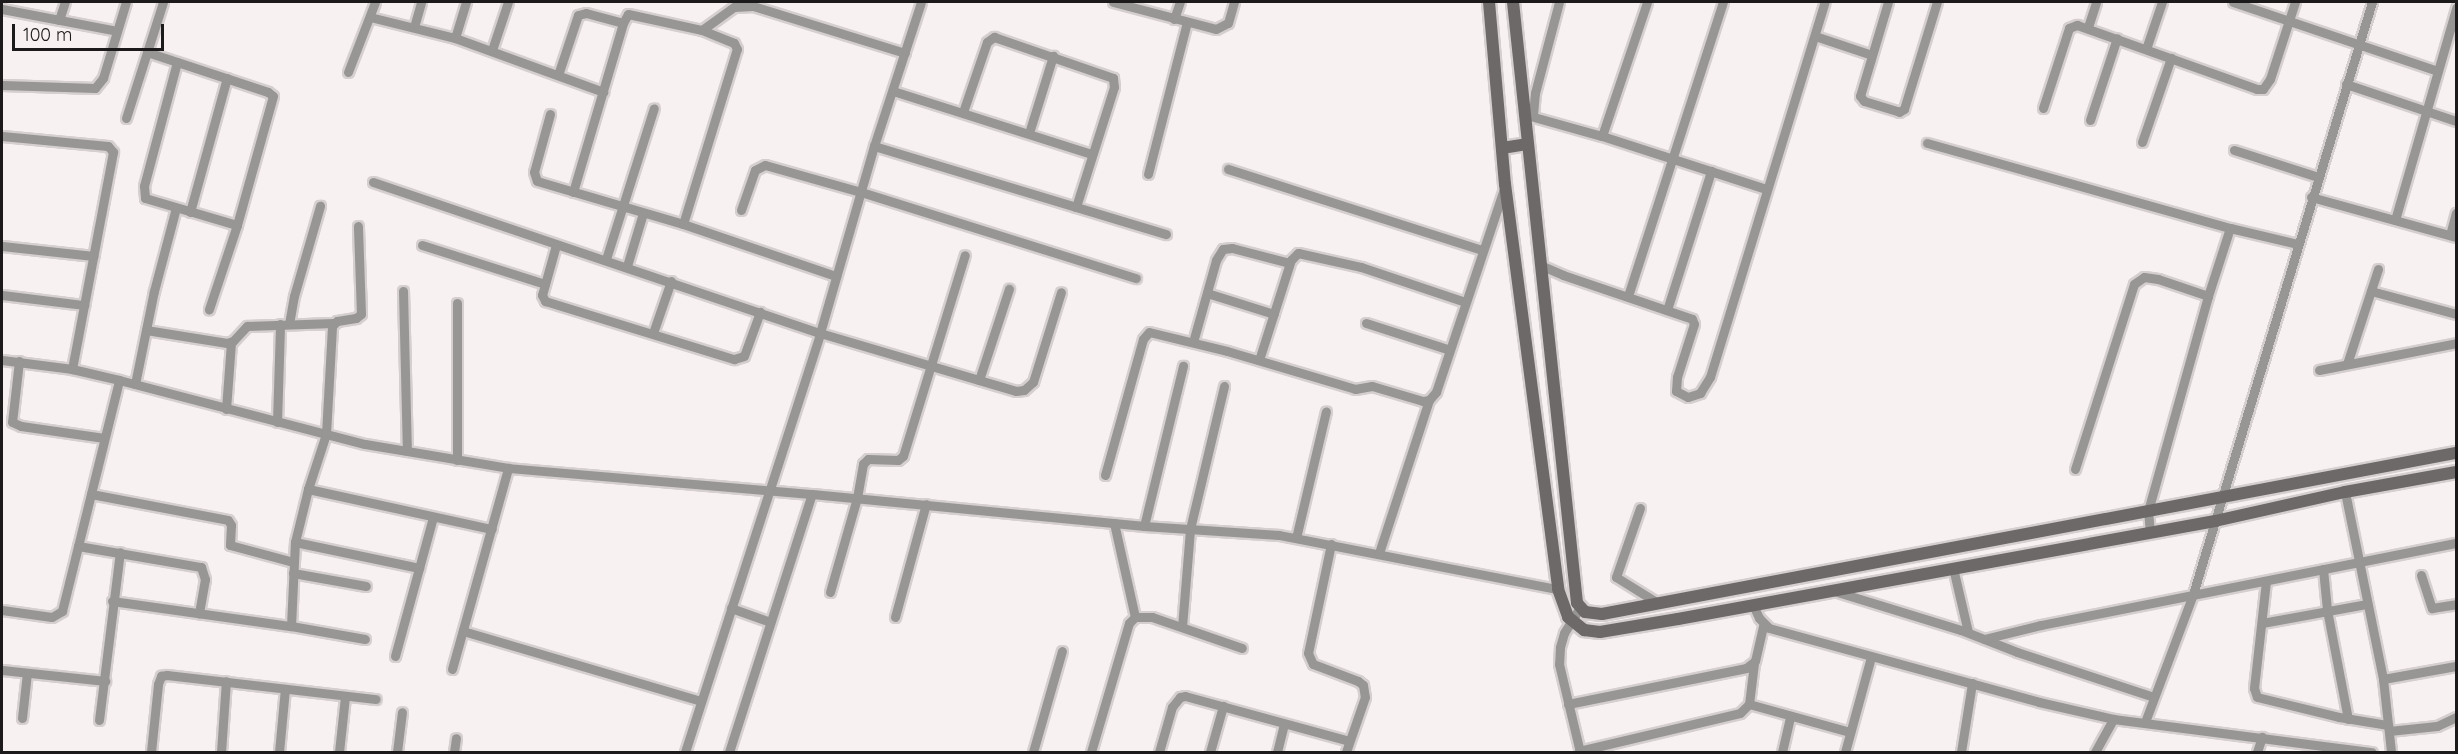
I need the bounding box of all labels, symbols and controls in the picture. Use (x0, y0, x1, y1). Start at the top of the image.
scale bar (15, 12, 166, 50)
text: 100 m (23, 23, 72, 46)

